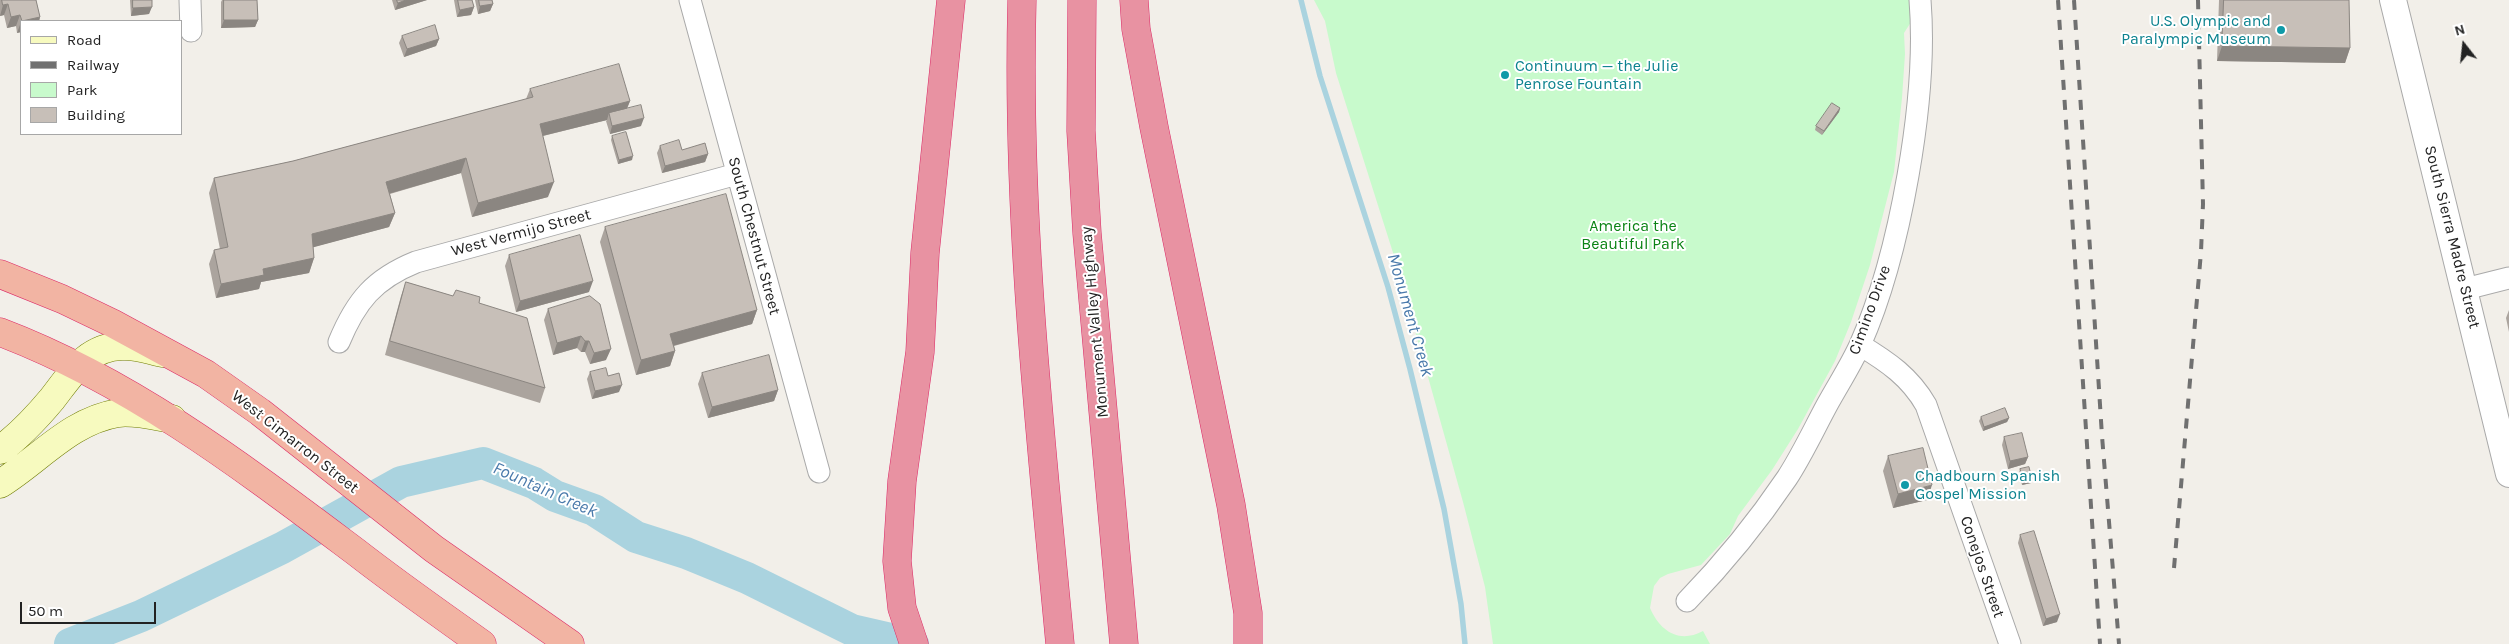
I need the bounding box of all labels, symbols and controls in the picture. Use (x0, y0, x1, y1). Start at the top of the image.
place label: U.S. Olympic and Paralympic Museum (2121, 11, 2271, 49)
legend (20, 20, 182, 135)
north arrow (2439, 20, 2489, 70)
text: N (2453, 21, 2467, 40)
marker: U.S. Olympic and Paralympic Museum (2275, 24, 2287, 36)
text: Road (67, 31, 102, 49)
text: Railway (67, 56, 119, 74)
place label: Continuum — the Julie Penrose Fountain (1515, 56, 1678, 94)
marker: Continuum — the Julie Penrose Fountain (1499, 69, 1511, 81)
text: Park (67, 81, 97, 99)
text: Building (67, 106, 125, 124)
street label: South Sierra Madre Street (2420, 143, 2484, 331)
street label: South Chestnut Street (724, 155, 784, 317)
street label: West Vermijo Street (449, 205, 593, 261)
park label: America the Beautiful Park (1581, 216, 1685, 254)
street label: Monument Valley Highway (1077, 226, 1113, 418)
water label: Monument Creek (1382, 251, 1438, 379)
street label: Cimino Drive (1845, 263, 1895, 357)
street label: West Cimarron Street (228, 386, 362, 498)
water label: Fountain Creek (489, 457, 601, 523)
place label: Chadbourn Spanish Gospel Mission (1915, 466, 2060, 504)
marker: Chadbourn Spanish Gospel Mission (1899, 479, 1911, 491)
street label: Conejos Street (1956, 514, 2008, 620)
scale bar (22, 592, 159, 624)
text: 50 m (28, 602, 63, 620)

